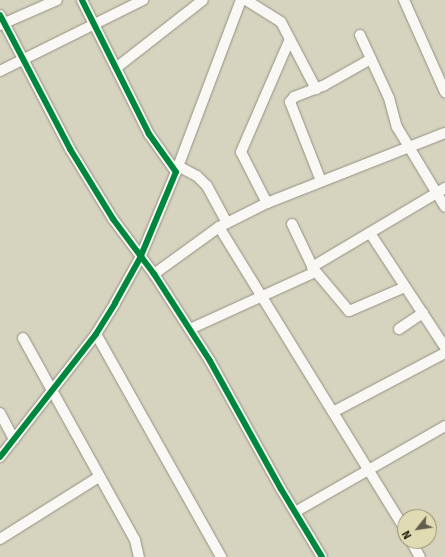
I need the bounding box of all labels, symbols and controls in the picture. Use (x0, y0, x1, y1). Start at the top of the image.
north arrow (397, 509, 437, 549)
text: N (399, 528, 415, 541)

